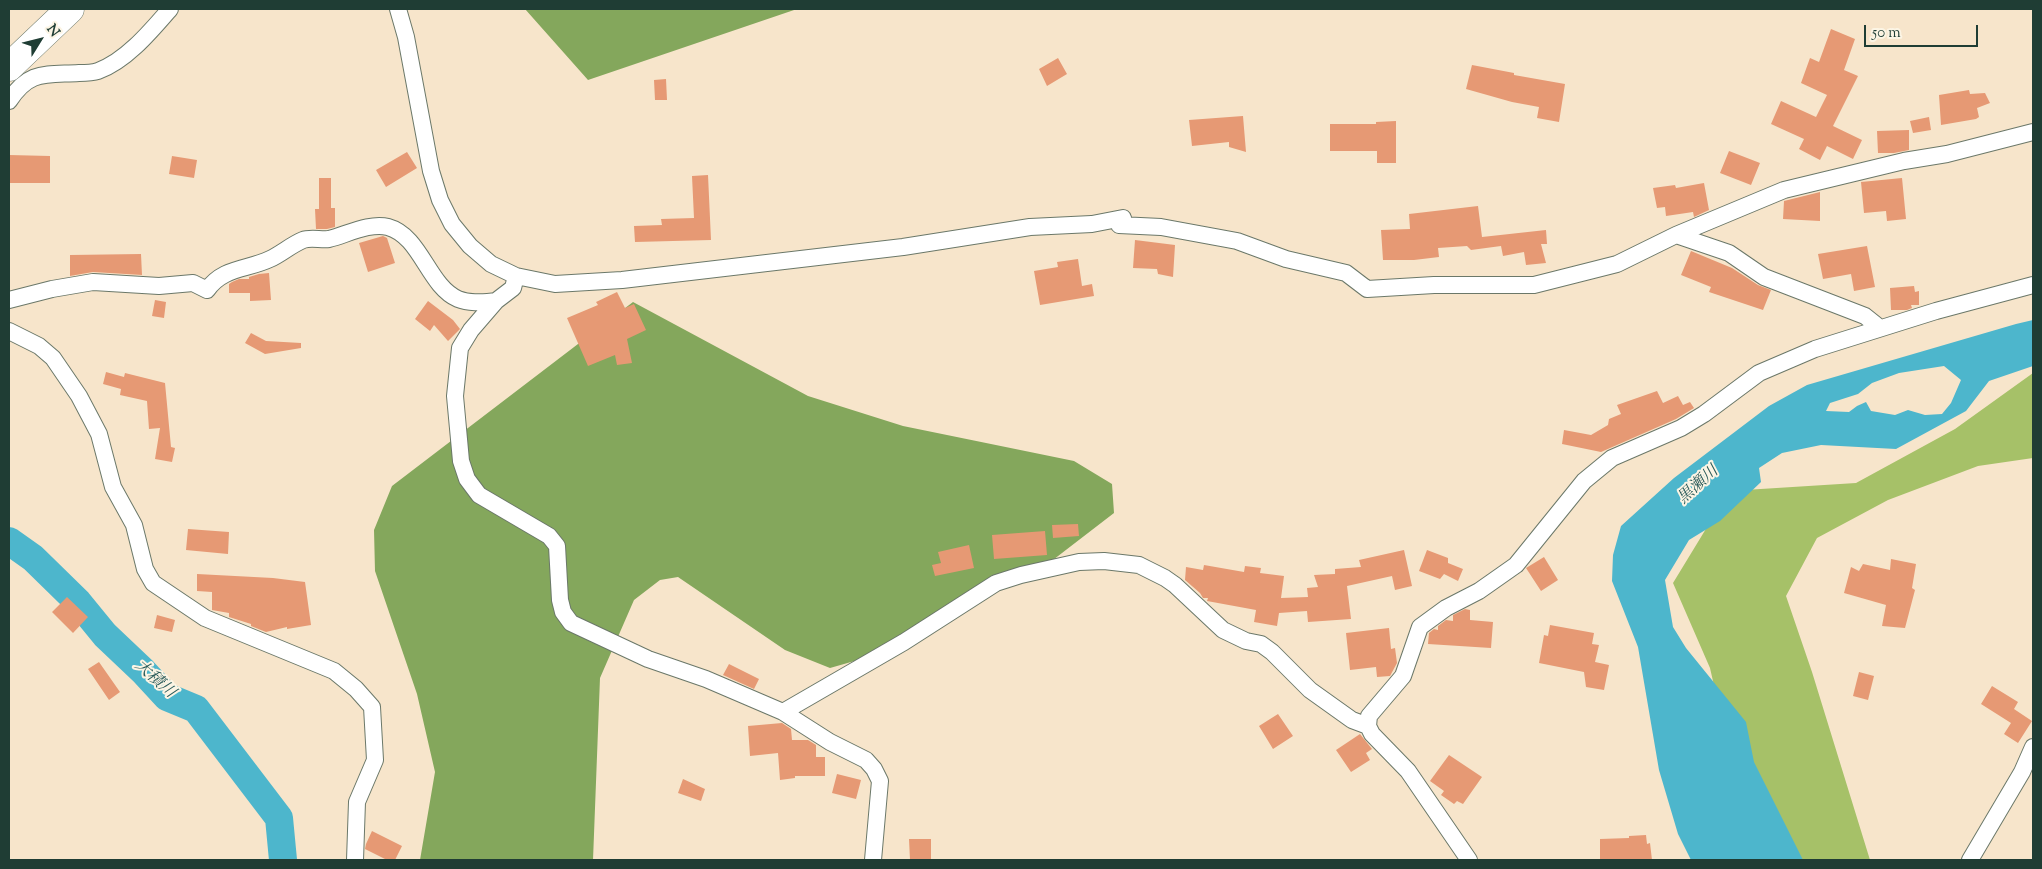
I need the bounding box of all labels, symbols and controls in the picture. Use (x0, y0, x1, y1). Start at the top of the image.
north arrow (15, 15, 65, 65)
scale bar (1867, 15, 1981, 47)
text: N (41, 21, 64, 42)
text: 50 m (1872, 23, 1901, 44)
water label: 黒瀬川 (1675, 463, 1723, 509)
water label: 大積川 (130, 657, 178, 703)

